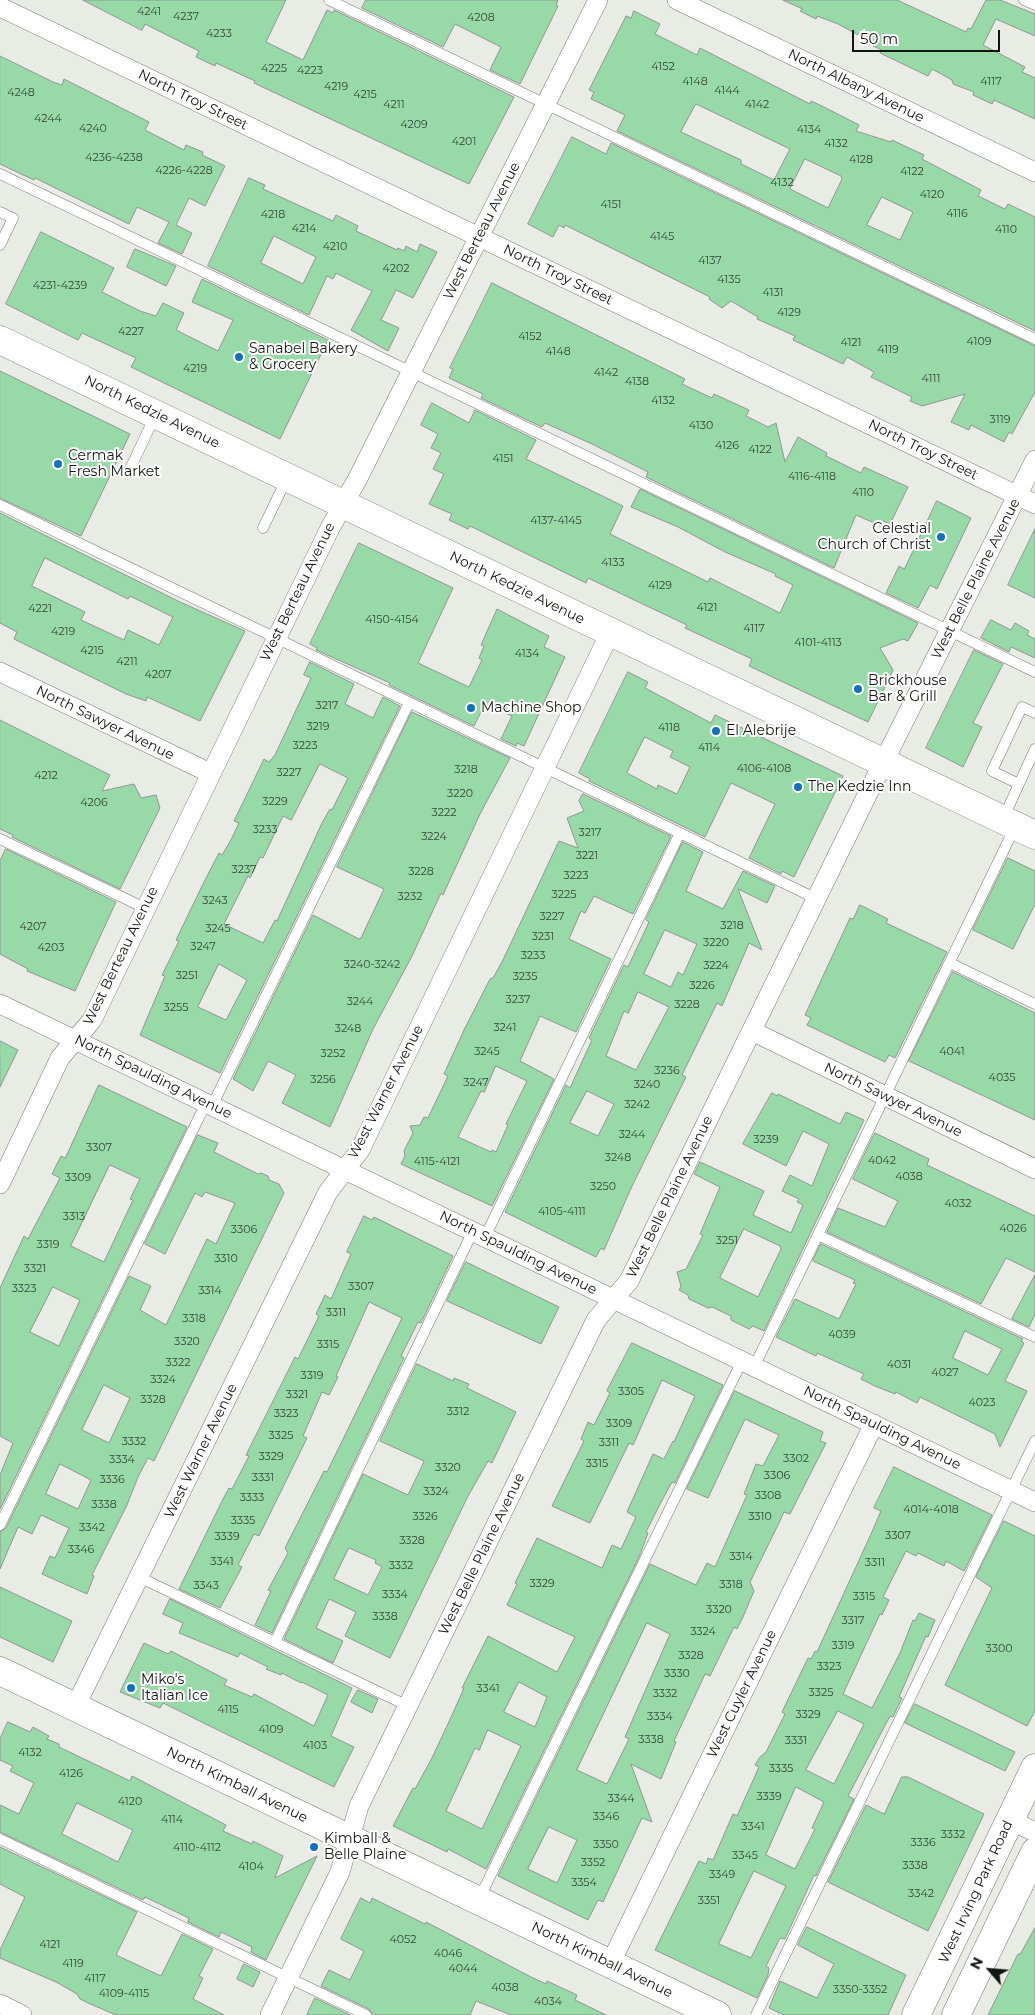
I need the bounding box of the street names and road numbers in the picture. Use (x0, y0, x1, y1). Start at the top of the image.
street label: North Albany Avenue (785, 46, 927, 126)
street label: North Troy Street (135, 66, 251, 134)
street label: West Berteau Avenue (440, 159, 524, 303)
street label: North Troy Street (500, 241, 616, 309)
street label: North Kedzie Avenue (82, 372, 222, 452)
street label: North Troy Street (865, 416, 981, 484)
street label: West Belle Plaine Avenue (928, 496, 1024, 662)
street label: West Berteau Avenue (257, 520, 339, 664)
street label: North Kedzie Avenue (447, 548, 587, 628)
street label: North Sawyer Avenue (33, 682, 177, 764)
street label: West Berteau Avenue (80, 884, 162, 1028)
street label: West Warner Avenue (345, 1022, 427, 1162)
street label: North Spaulding Avenue (72, 1032, 234, 1122)
street label: North Sawyer Avenue (821, 1059, 965, 1141)
street label: West Belle Plaine Avenue (623, 1113, 717, 1281)
street label: North Spaulding Avenue (437, 1208, 599, 1298)
street label: West Warner Avenue (161, 1381, 241, 1521)
street label: North Spaulding Avenue (801, 1383, 963, 1473)
street label: West Belle Plaine Avenue (435, 1470, 529, 1638)
street label: West Cuyler Avenue (704, 1627, 780, 1761)
street label: North Kimball Avenue (164, 1743, 310, 1827)
street label: West Irving Park Road (935, 1818, 1017, 1966)
street label: North Kimball Avenue (529, 1918, 675, 2002)

